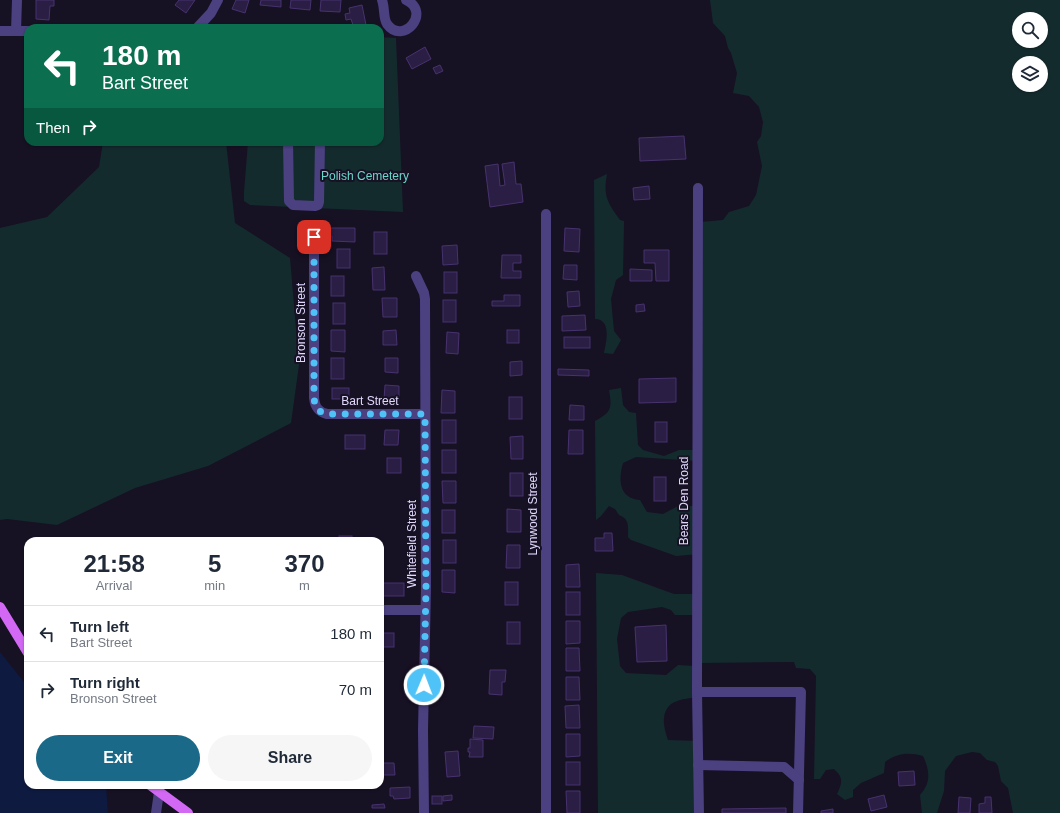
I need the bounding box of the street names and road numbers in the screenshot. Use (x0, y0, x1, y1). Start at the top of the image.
street label: Bronson Street (294, 282, 308, 363)
street label: Bart Street (341, 394, 399, 408)
street label: Bears Den Road (677, 457, 691, 545)
street label: Lynwood Street (526, 472, 540, 555)
street label: Whitefield Street (405, 499, 419, 588)

